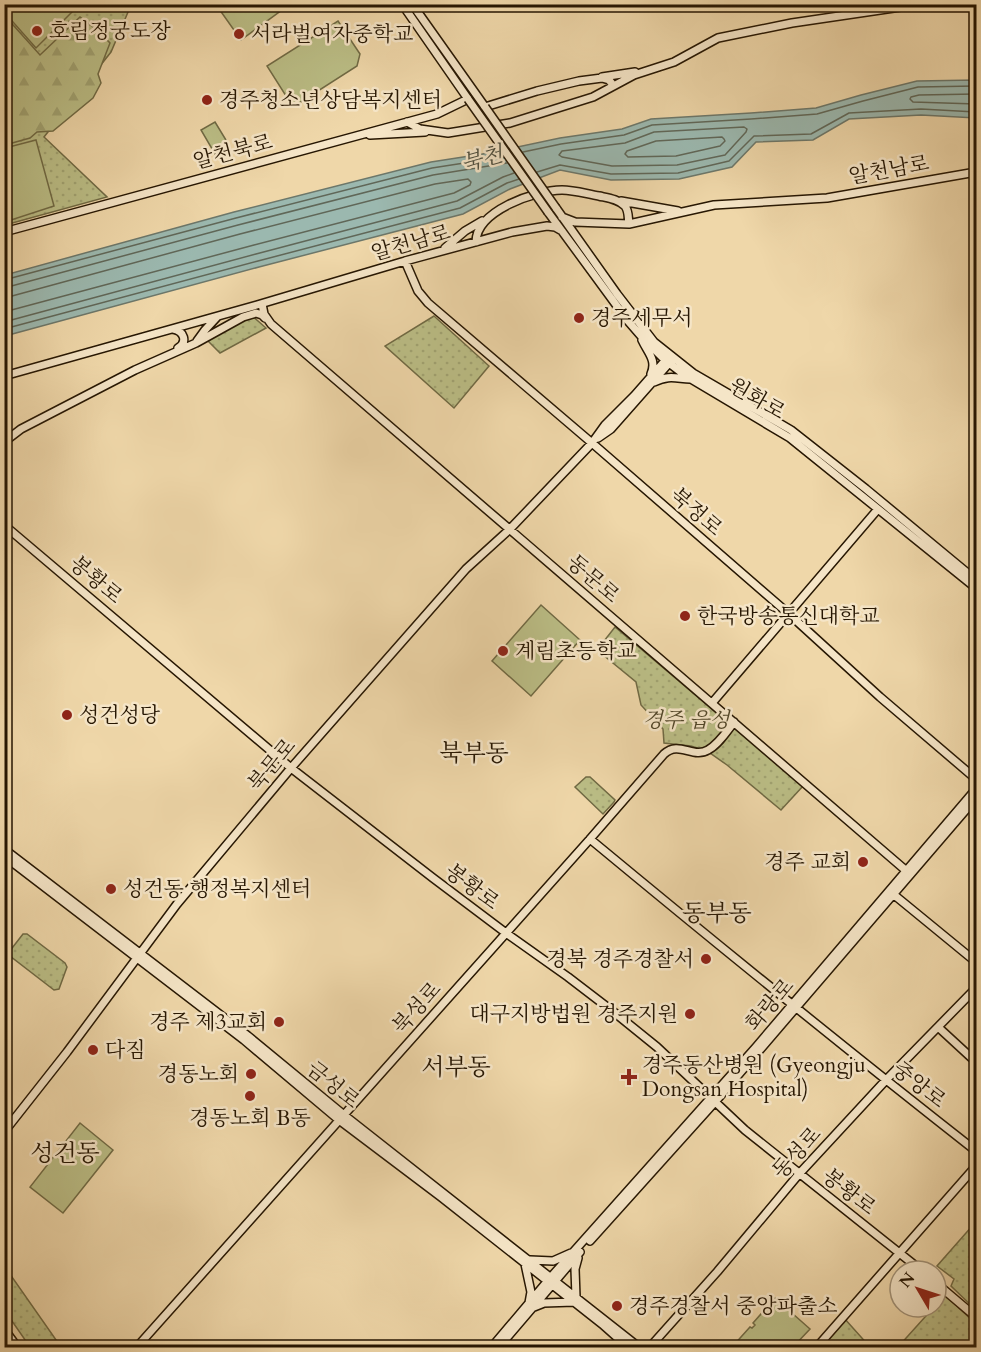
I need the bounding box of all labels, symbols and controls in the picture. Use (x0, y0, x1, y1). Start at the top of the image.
place label: 호림정궁도장 (49, 17, 171, 46)
place label: 서라벌여자중학교 (251, 20, 413, 49)
marker: 호림정궁도장 (30, 24, 44, 38)
marker: 서라벌여자중학교 (232, 27, 246, 41)
place label: 경주청소년상담복지센터 (219, 86, 442, 115)
marker: 경주청소년상담복지센터 (200, 93, 214, 107)
street label: 알천북로 (190, 127, 276, 177)
water label: 북천 (458, 139, 508, 179)
street label: 알천남로 (847, 149, 931, 191)
street label: 알천남로 (368, 218, 454, 268)
place label: 경주세무서 (591, 304, 692, 333)
marker: 경주세무서 (572, 311, 586, 325)
street label: 원화로 (723, 371, 791, 427)
street label: 북정로 (664, 481, 728, 543)
street label: 동문로 (561, 548, 625, 610)
street label: 봉황로 (63, 549, 129, 611)
place label: 한국방송통신대학교 (697, 602, 880, 631)
marker: 한국방송통신대학교 (678, 609, 692, 623)
place label: 계림초등학교 (515, 637, 637, 666)
marker: 계림초등학교 (496, 644, 510, 658)
place label: 성건성당 (79, 701, 161, 730)
park label: 경주 읍성 (642, 706, 731, 735)
marker: 성건성당 (60, 708, 74, 722)
street label: 북문로 (241, 732, 303, 798)
district label: 북부동 (439, 737, 509, 770)
place label: 경주 교회 (764, 848, 851, 877)
marker: 경주 교회 (856, 855, 870, 869)
street label: 봉황로 (439, 857, 505, 917)
place label: 성건동 행정복지센터 (123, 875, 311, 904)
marker: 성건동 행정복지센터 (104, 882, 118, 896)
district label: 동부동 (682, 897, 752, 930)
place label: 경북 경주경찰서 (546, 945, 694, 974)
marker: 경북 경주경찰서 (699, 952, 713, 966)
street label: 화랑로 (739, 973, 801, 1037)
street label: 북성로 (386, 976, 448, 1040)
place label: 대구지방법원 경주지원 (470, 1000, 678, 1029)
marker: 대구지방법원 경주지원 (683, 1007, 697, 1021)
place label: 경주 제3교회 (149, 1008, 267, 1037)
marker: 경주 제3교회 (272, 1015, 286, 1029)
place label: 다짐 (105, 1036, 146, 1065)
marker: 다짐 (86, 1043, 100, 1057)
district label: 서부동 (421, 1051, 491, 1084)
place label: 경주동산병원 (Gyeongju Dongsan Hospital) (642, 1051, 866, 1104)
street label: 금성로 (300, 1055, 366, 1115)
street label: 중앙로 (886, 1055, 952, 1115)
place label: 경동노회 (158, 1060, 239, 1089)
marker: 경동노회 (244, 1067, 258, 1081)
marker: 경주동산병원 (Gyeongju Dongsan Hospital) (620, 1068, 638, 1086)
marker: 경동노회 B동 (243, 1089, 257, 1103)
place label: 경동노회 B동 (189, 1104, 311, 1133)
street label: 동성로 (766, 1121, 828, 1185)
district label: 성건동 (30, 1137, 100, 1170)
street label: 봉황로 (816, 1162, 882, 1222)
north arrow (888, 1259, 948, 1319)
text: N (894, 1268, 920, 1293)
place label: 경주경찰서 중앙파출소 (629, 1292, 838, 1321)
marker: 경주경찰서 중앙파출소 (610, 1299, 624, 1313)

